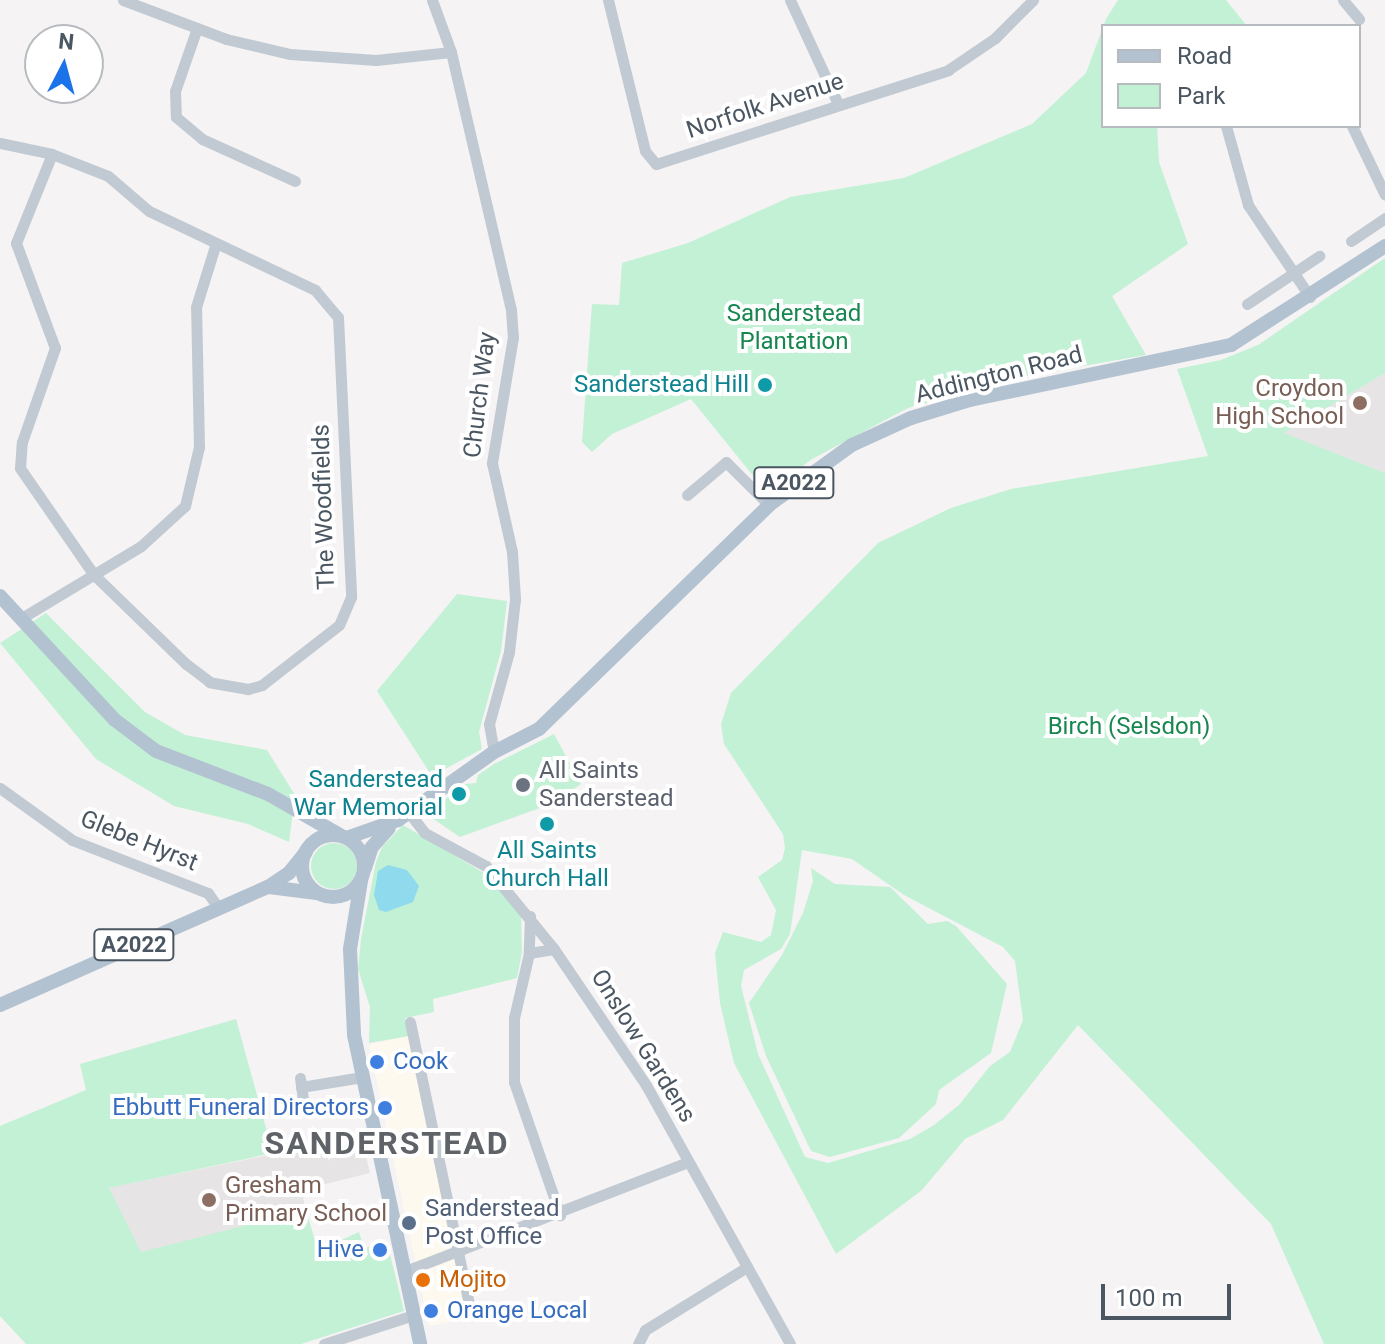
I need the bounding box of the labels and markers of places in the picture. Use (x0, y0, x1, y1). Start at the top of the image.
place label: Sanderstead Hill (574, 371, 749, 399)
place label: Croydon High School (1215, 375, 1344, 431)
marker: Sanderstead Hill (756, 376, 774, 394)
marker: Croydon High School (1351, 394, 1369, 412)
place label: All Saints Sanderstead (539, 757, 674, 813)
place label: Sanderstead War Memorial (294, 766, 443, 822)
marker: All Saints Sanderstead (514, 776, 532, 794)
marker: Sanderstead War Memorial (450, 785, 468, 803)
marker: All Saints Church Hall (538, 815, 556, 833)
place label: All Saints Church Hall (485, 837, 609, 893)
place label: Cook (393, 1048, 448, 1076)
marker: Cook (368, 1053, 386, 1071)
place label: Ebbutt Funeral Directors (112, 1094, 369, 1122)
marker: Ebbutt Funeral Directors (376, 1099, 394, 1117)
place label: Gresham Primary School (225, 1172, 387, 1228)
marker: Gresham Primary School (200, 1191, 218, 1209)
place label: Sanderstead Post Office (425, 1195, 560, 1251)
marker: Sanderstead Post Office (400, 1214, 418, 1232)
place label: Hive (317, 1236, 364, 1264)
marker: Hive (371, 1241, 389, 1259)
place label: Mojito (439, 1266, 507, 1294)
marker: Mojito (414, 1271, 432, 1289)
place label: Orange Local (447, 1297, 588, 1325)
marker: Orange Local (422, 1302, 440, 1320)

